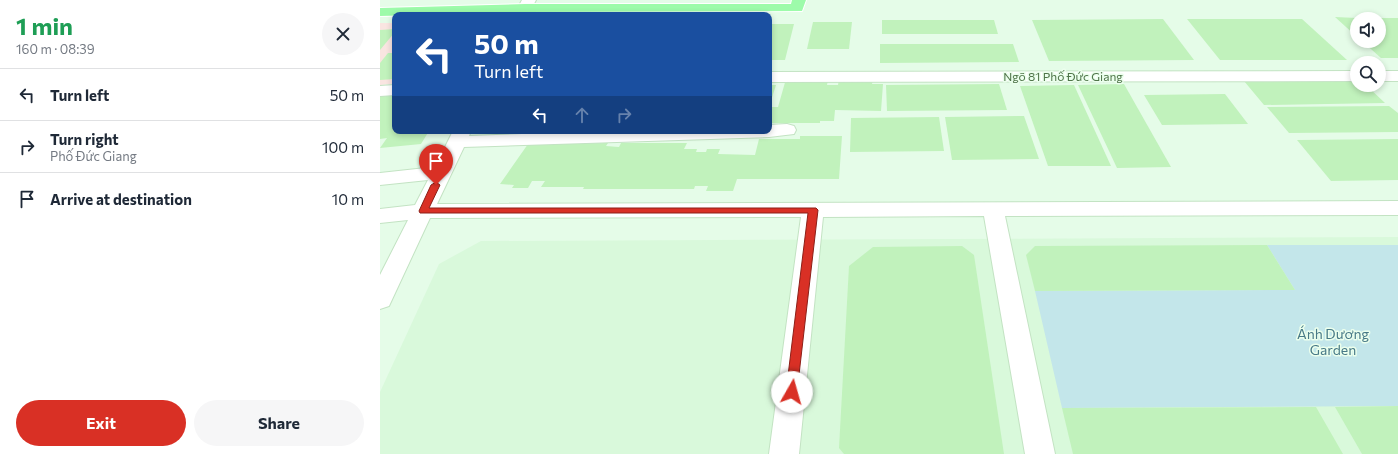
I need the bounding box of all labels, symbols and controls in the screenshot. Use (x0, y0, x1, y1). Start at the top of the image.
text: 1 min (16, 11, 73, 40)
map controls (1350, 12, 1386, 92)
button: sound (1350, 12, 1386, 48)
button: close (322, 13, 364, 55)
text: 50 m (474, 26, 539, 60)
icon: left (408, 28, 460, 80)
text: 160 m · 08:39 (16, 41, 95, 57)
button: search (1350, 56, 1386, 92)
text: Turn left (474, 60, 543, 82)
street label: Ngõ 81 Phố Đức Giang (1003, 69, 1123, 83)
icon: left (16, 84, 38, 106)
text: Turn left (50, 86, 109, 104)
text: 50 m (330, 86, 364, 104)
icon: left (529, 104, 551, 126)
icon: ahead (571, 104, 593, 126)
icon: right (613, 104, 635, 126)
text: Turn right (50, 130, 119, 148)
icon: right (16, 136, 38, 158)
text: 100 m (322, 138, 364, 156)
pin (419, 144, 453, 185)
text: Phố Đức Giang (50, 148, 137, 164)
icon: arrive (425, 150, 447, 172)
icon: arrive (16, 188, 38, 210)
text: Arrive at destination (50, 190, 192, 208)
text: 10 m (332, 190, 364, 208)
park label: Ánh Dương Garden (1297, 325, 1369, 358)
position arrow (771, 371, 813, 413)
button: Exit (16, 400, 186, 446)
button: Share (194, 400, 364, 446)

